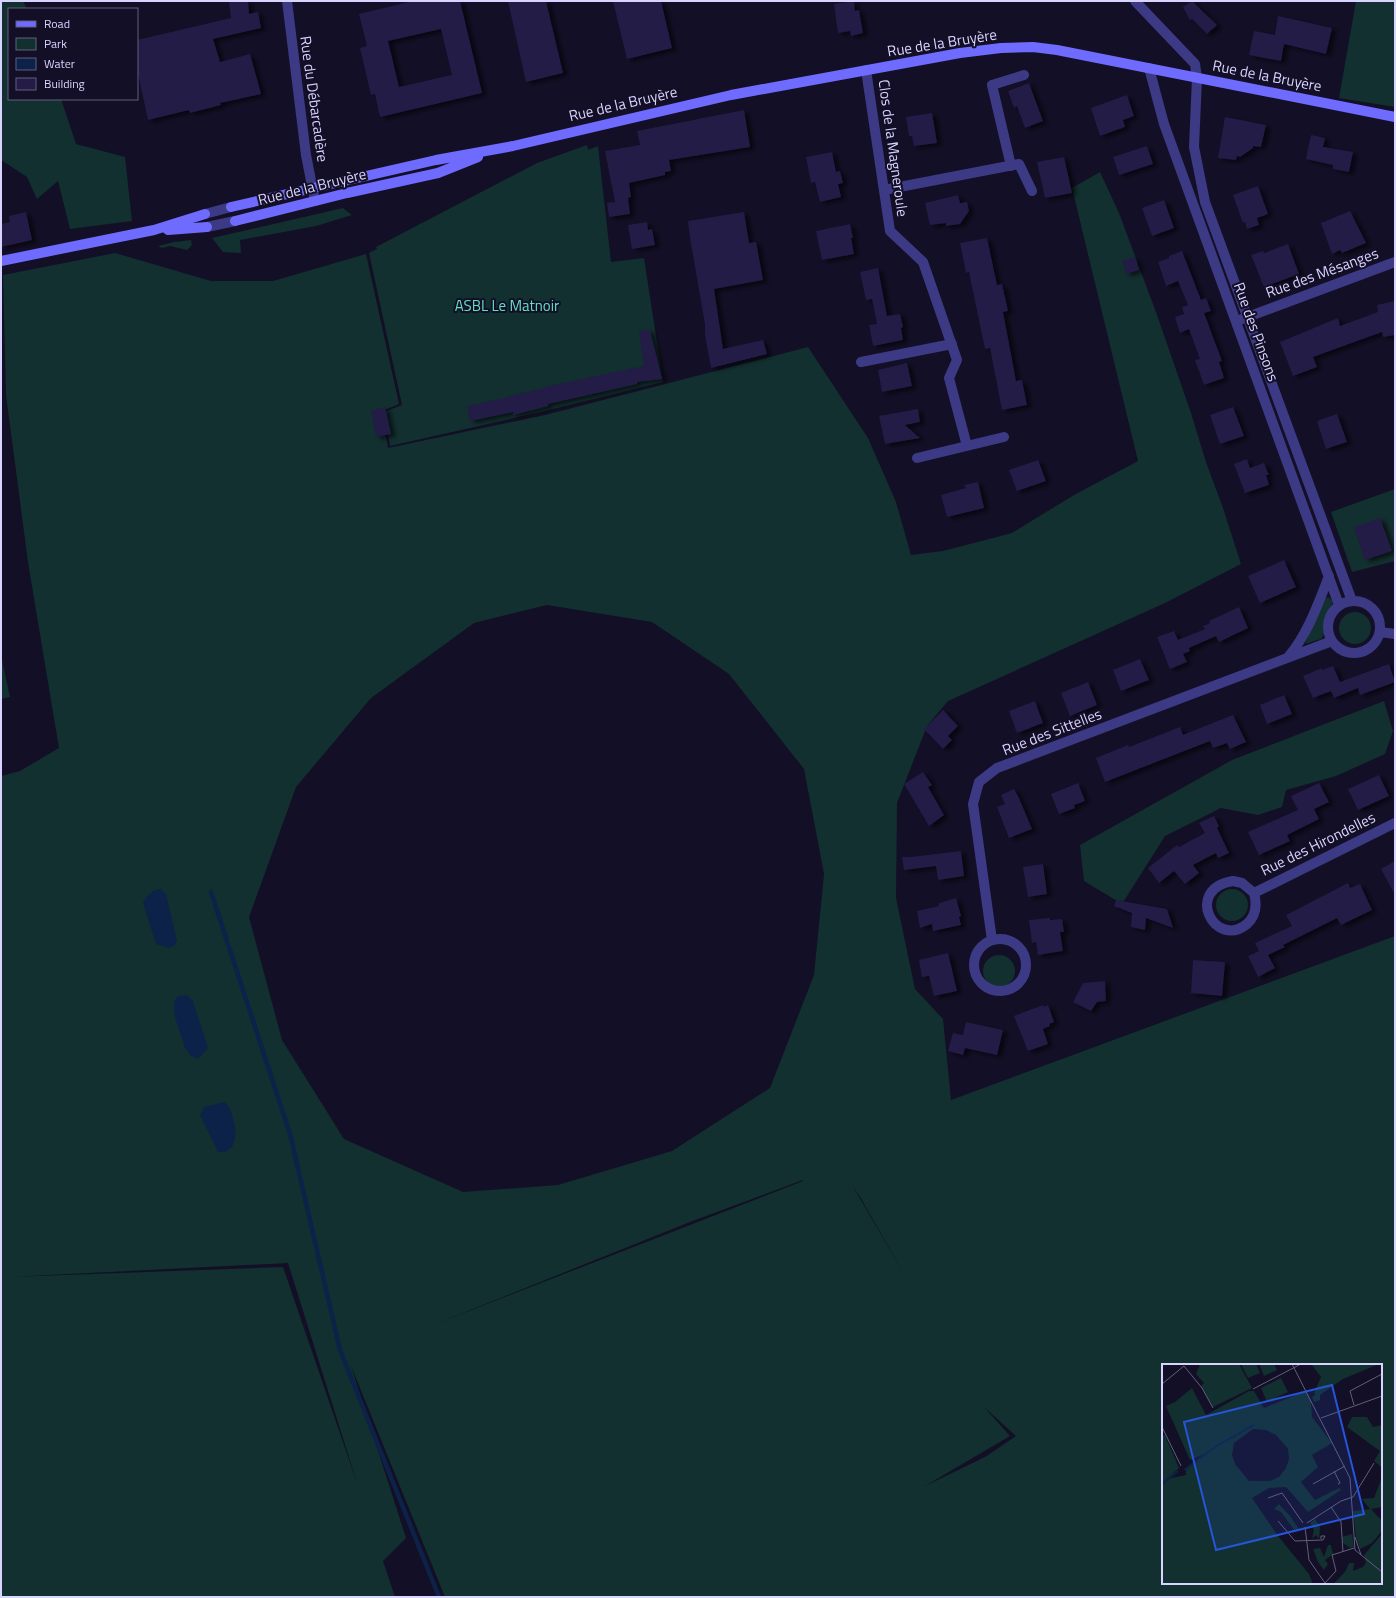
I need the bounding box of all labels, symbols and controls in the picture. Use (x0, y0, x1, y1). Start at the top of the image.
legend (8, 8, 138, 100)
text: Road (44, 14, 70, 33)
street label: Rue de la Bruyère (885, 22, 998, 63)
text: Park (44, 34, 67, 53)
street label: Rue du Débarcadère (294, 34, 335, 163)
text: Water (44, 54, 75, 73)
street label: Rue de la Bruyère (1211, 54, 1324, 97)
text: Building (44, 74, 85, 93)
street label: Clos de la Magneroule (872, 78, 915, 218)
street label: Rue de la Bruyère (566, 80, 679, 127)
street label: Rue de la Bruyère (255, 162, 368, 211)
street label: Rue des Mésanges (1262, 241, 1382, 304)
street label: Rue des Pinsons (1228, 279, 1285, 385)
park label: ASBL Le Matnoir (455, 294, 559, 317)
street label: Rue des Sittelles (999, 702, 1105, 761)
street label: Rue des Hirondelles (1256, 806, 1379, 881)
inset map (1162, 1364, 1382, 1584)

